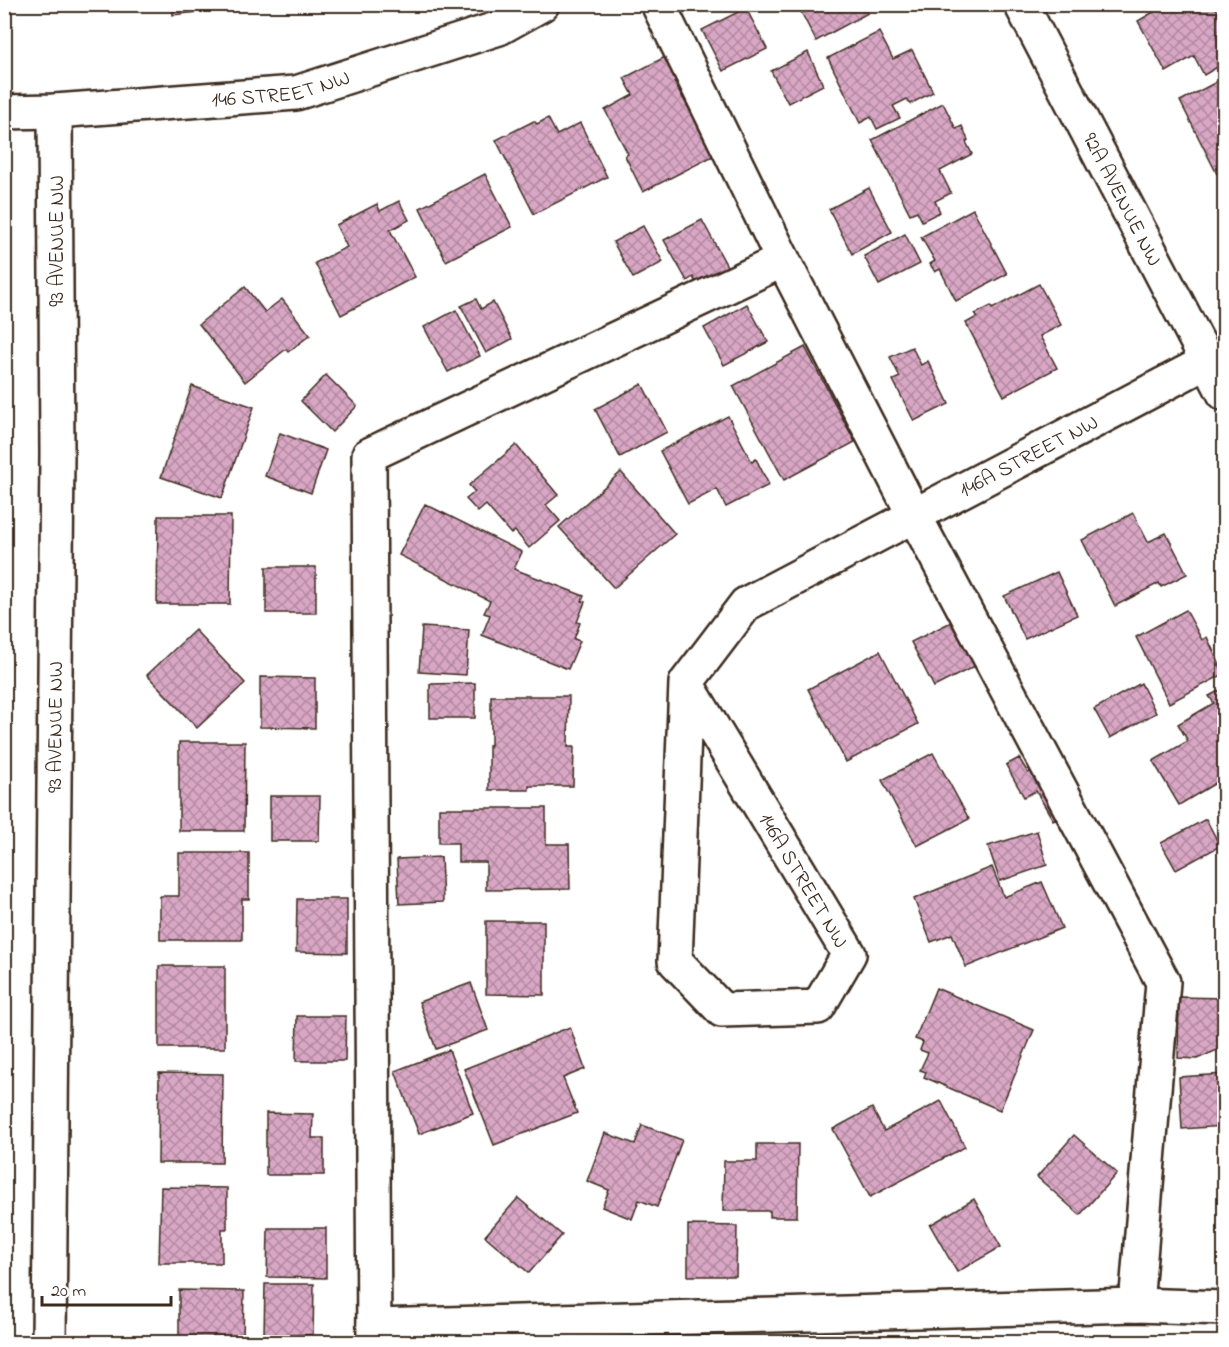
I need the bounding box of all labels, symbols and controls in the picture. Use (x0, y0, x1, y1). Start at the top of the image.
street label: 146 STREET NW (210, 64, 354, 116)
street label: 92A AVENUE NW (1074, 128, 1168, 272)
street label: 93 AVENUE NW (43, 175, 73, 307)
street label: 146A STREET NW (954, 408, 1104, 506)
street label: 93 AVENUE NW (41, 661, 72, 793)
street label: 146A STREET NW (750, 808, 855, 954)
scale bar (42, 1269, 171, 1307)
text: 20 m (51, 1279, 86, 1305)

